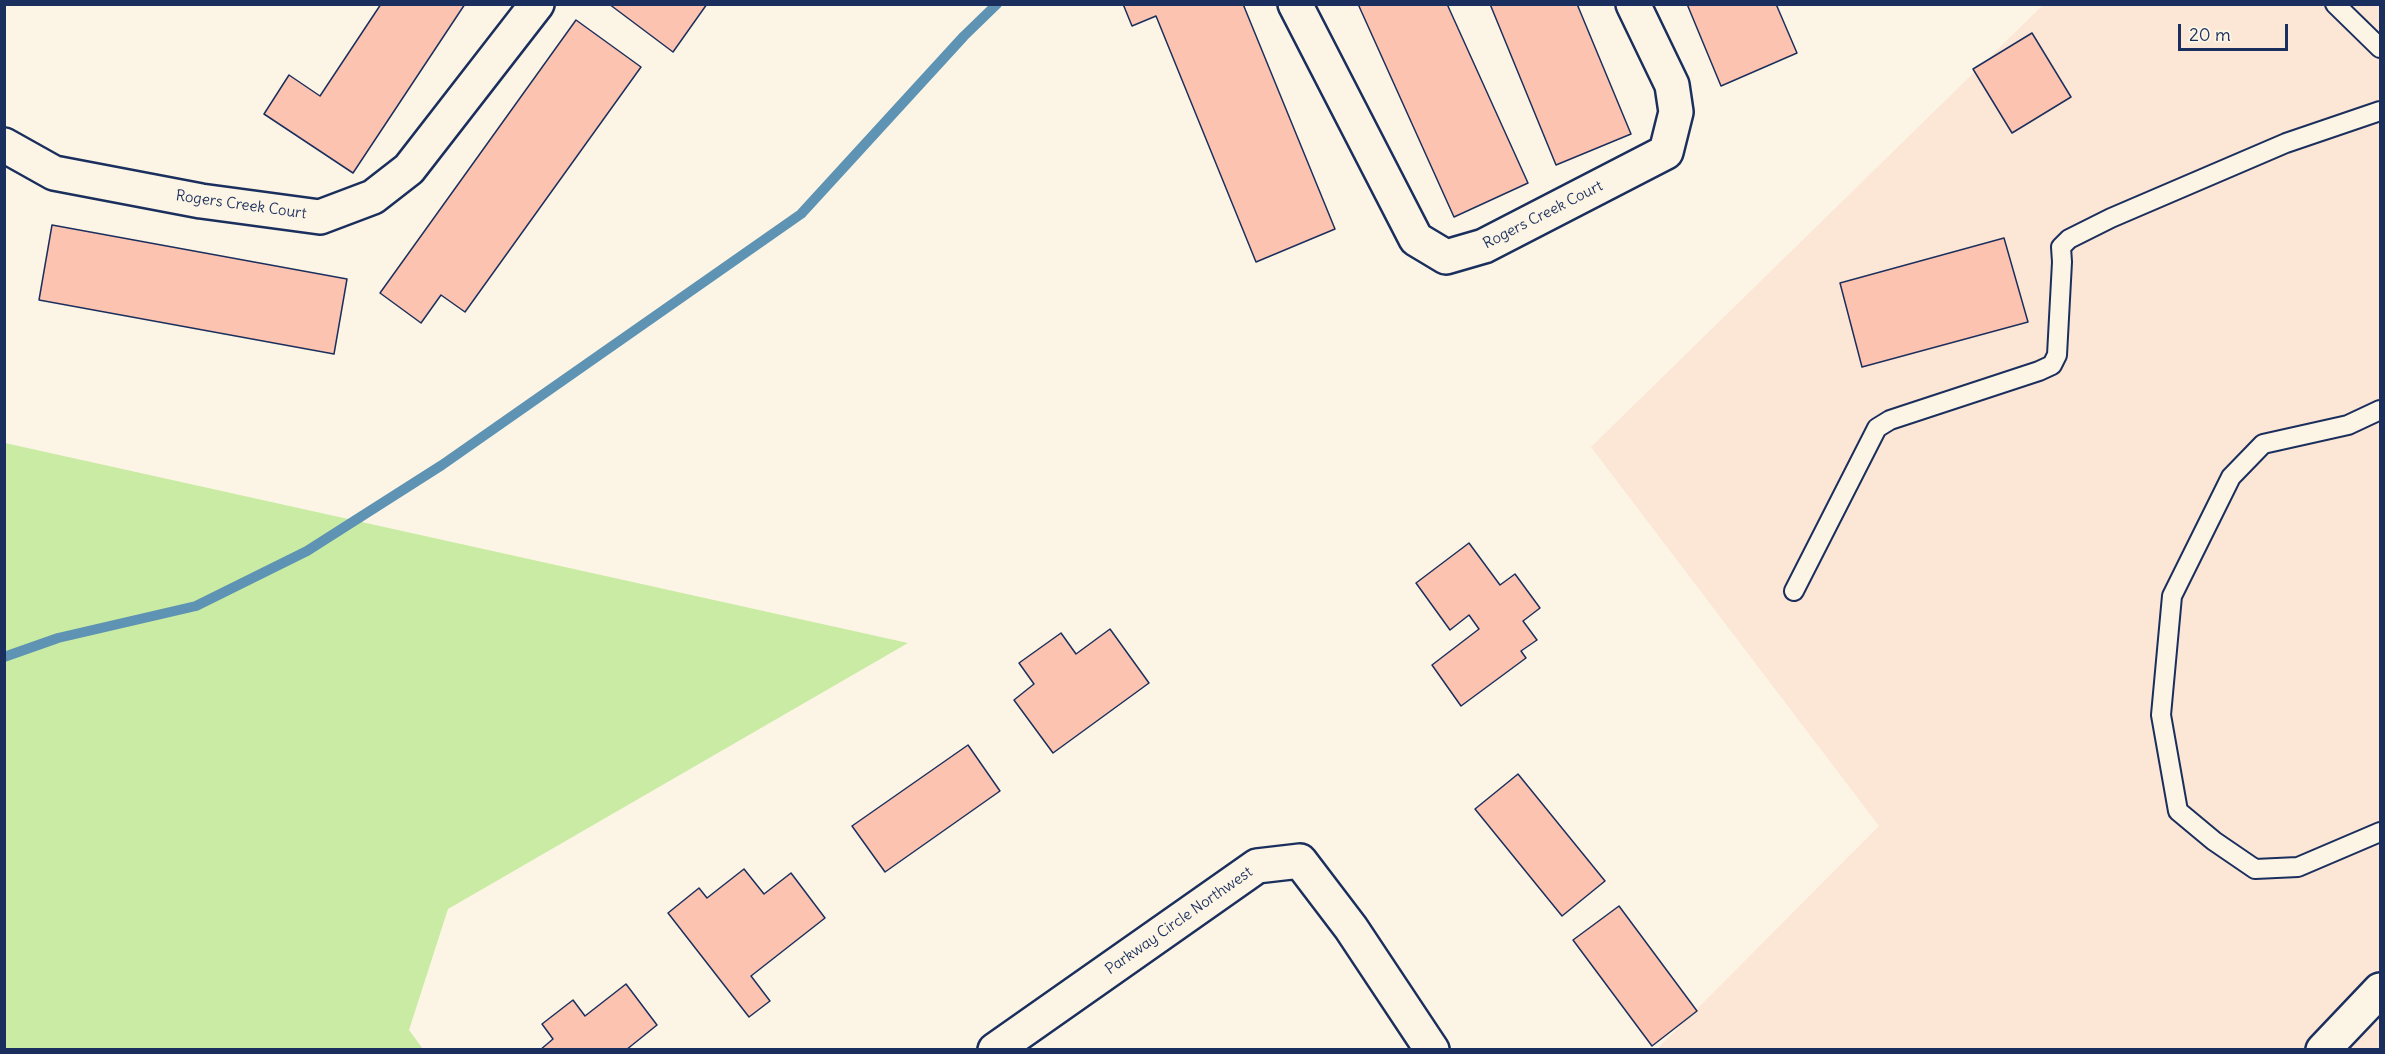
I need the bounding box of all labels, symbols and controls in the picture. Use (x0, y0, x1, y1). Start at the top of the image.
scale bar (2181, 12, 2290, 50)
text: 20 m (2189, 23, 2231, 46)
street label: Rogers Creek Court (1480, 177, 1606, 253)
street label: Rogers Creek Court (175, 187, 307, 223)
street label: Parkway Circle Northwest (1102, 863, 1256, 979)

